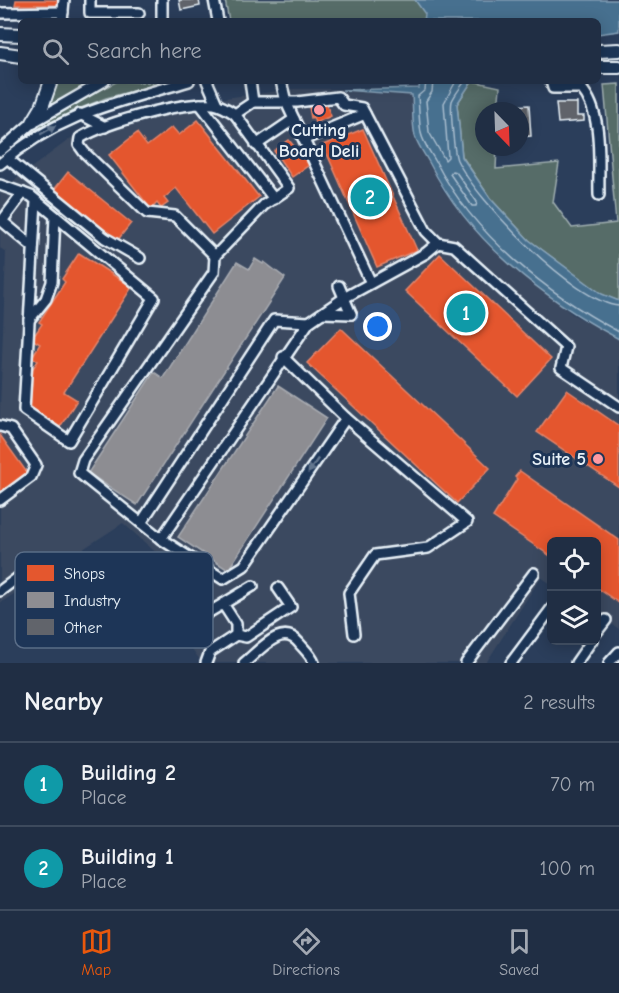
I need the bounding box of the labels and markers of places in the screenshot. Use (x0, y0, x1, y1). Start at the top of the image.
marker: Cutting Board Deli (312, 103, 326, 117)
place label: Cutting Board Deli (279, 120, 359, 162)
pin: 2 (350, 174, 389, 220)
pin: 1 (446, 290, 486, 336)
place label: Suite 5 (532, 449, 586, 470)
marker: Suite 5 (591, 452, 605, 466)

